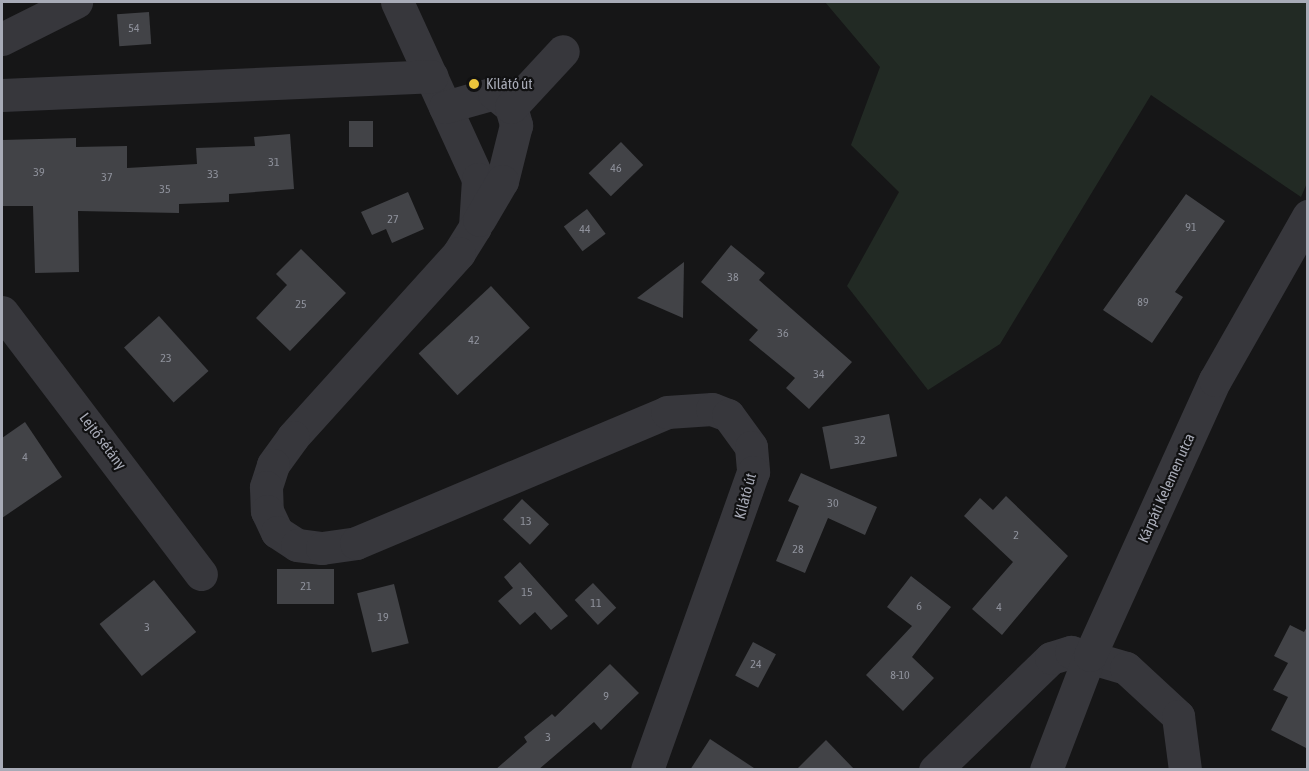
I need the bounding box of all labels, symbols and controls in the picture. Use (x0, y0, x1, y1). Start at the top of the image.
house number: 54 (128, 22, 140, 36)
place label: Kilátó út (486, 75, 533, 93)
marker: Kilátó út (467, 77, 481, 91)
house number: 31 (268, 156, 280, 170)
house number: 46 (610, 162, 622, 176)
house number: 39 (33, 166, 45, 180)
house number: 33 (207, 168, 219, 182)
house number: 37 (101, 171, 113, 185)
house number: 35 (159, 183, 171, 197)
house number: 27 (387, 213, 399, 227)
house number: 91 (1185, 221, 1197, 235)
house number: 44 (579, 223, 591, 237)
house number: 38 (727, 271, 739, 285)
house number: 89 (1137, 296, 1149, 310)
house number: 25 (295, 298, 307, 312)
house number: 36 (777, 327, 789, 341)
house number: 42 (468, 334, 480, 348)
house number: 23 (160, 352, 172, 366)
house number: 34 (813, 368, 825, 382)
street label: Lejtő sétány (76, 409, 130, 473)
street label: Kárpáti Kelemen utca (1134, 431, 1198, 545)
house number: 32 (854, 434, 866, 448)
house number: 4 (22, 451, 28, 465)
street label: Kilátó út (730, 471, 760, 521)
house number: 30 (827, 497, 839, 511)
house number: 13 (520, 515, 532, 529)
house number: 2 (1013, 529, 1019, 543)
house number: 28 (792, 543, 804, 557)
house number: 21 (300, 580, 312, 594)
house number: 15 (521, 586, 533, 600)
house number: 11 (590, 597, 602, 611)
house number: 6 (916, 600, 922, 614)
house number: 4 (996, 601, 1002, 615)
house number: 19 (377, 611, 389, 625)
house number: 3 (144, 621, 150, 635)
house number: 24 (750, 658, 762, 672)
house number: 8-10 (890, 669, 910, 683)
house number: 9 (603, 690, 609, 704)
house number: 3 (545, 731, 551, 745)

